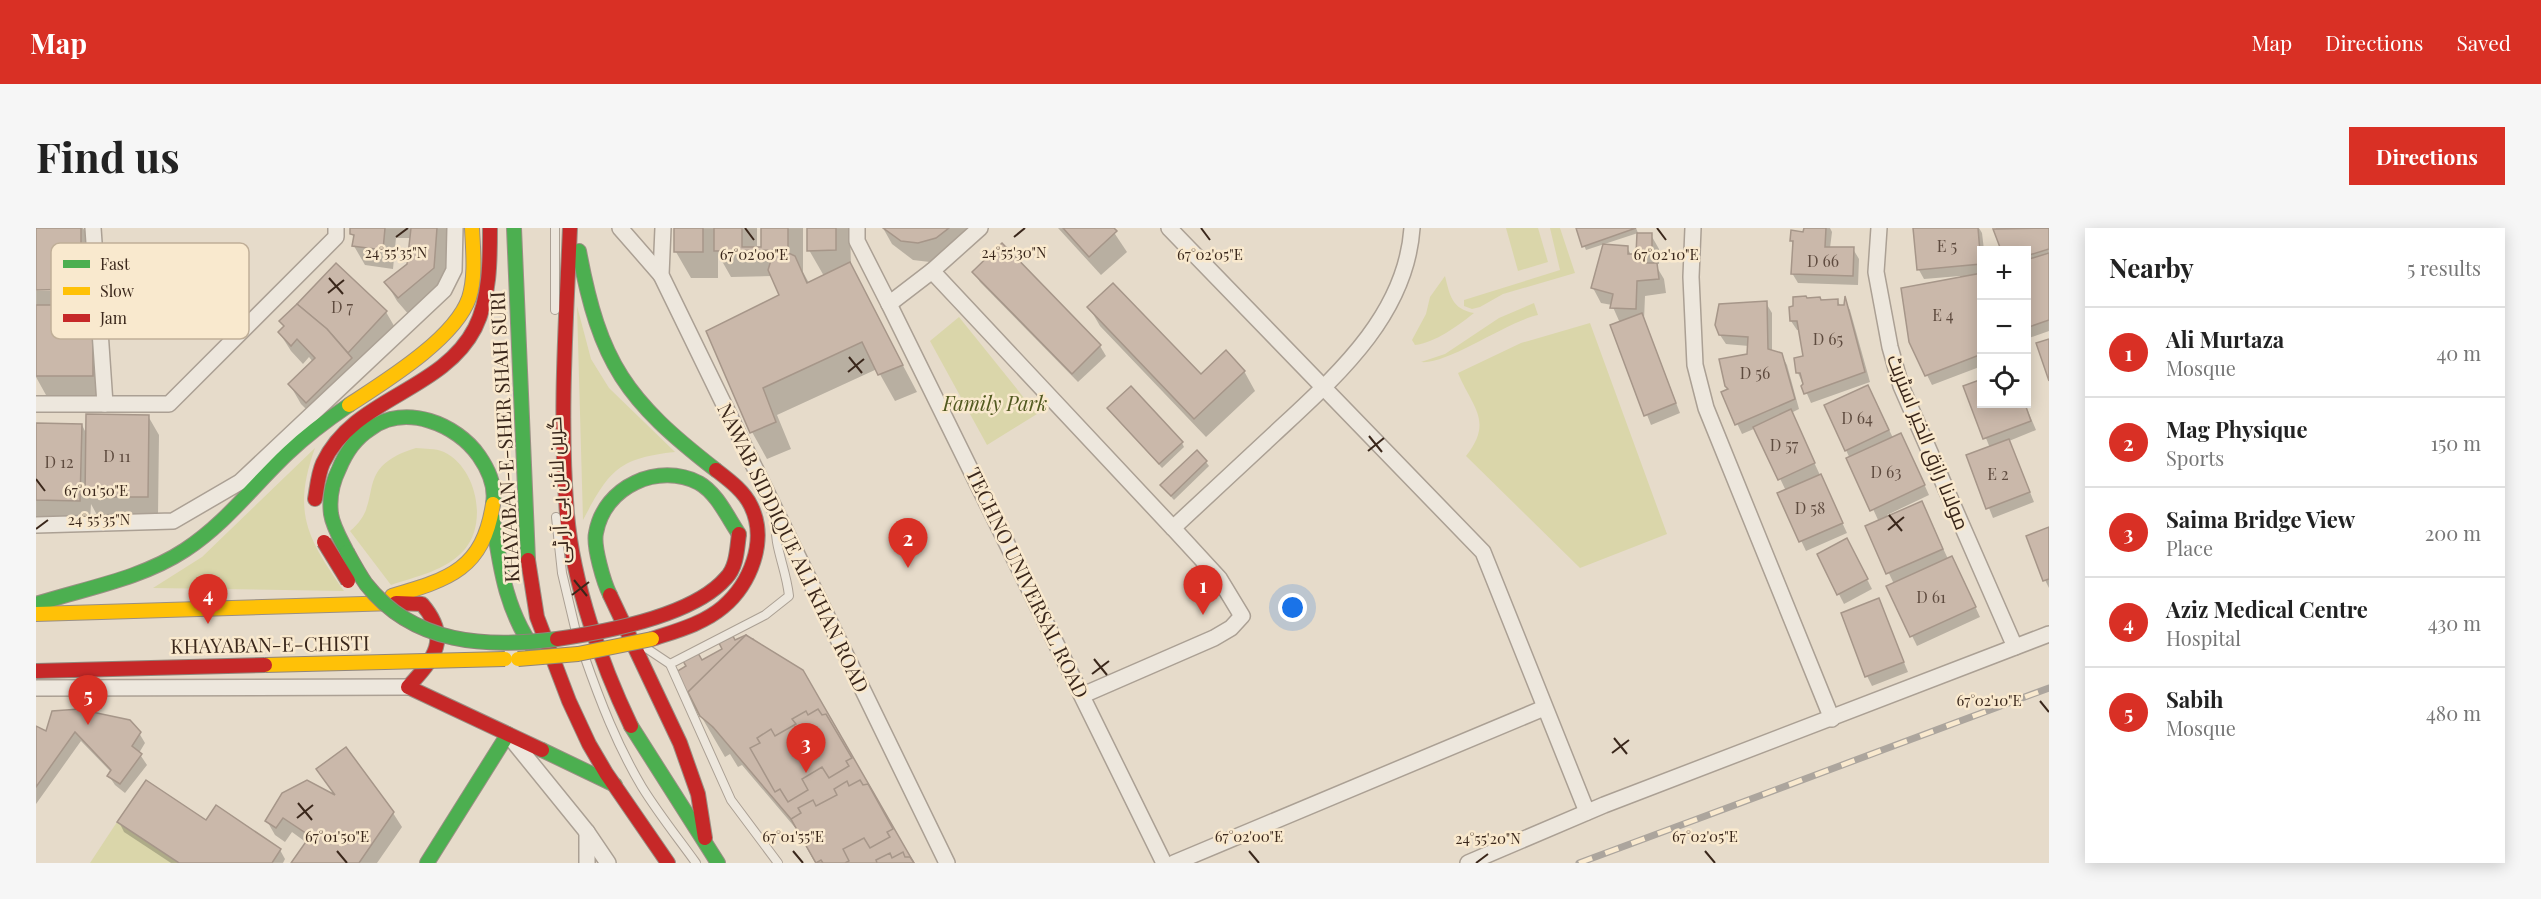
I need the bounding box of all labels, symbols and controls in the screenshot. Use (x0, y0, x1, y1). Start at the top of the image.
text: Map (30, 24, 87, 61)
text: Map (2251, 28, 2292, 56)
text: Directions (2325, 28, 2423, 56)
text: Saved (2456, 28, 2511, 56)
button: Directions (2349, 127, 2505, 185)
text: Find us (36, 128, 180, 184)
house number: E 5 (1937, 235, 1957, 256)
text: 24°55'35"N (365, 242, 428, 262)
text: 24°55'30"N (981, 242, 1047, 262)
legend (51, 243, 249, 339)
text: 67°02'00"E (720, 244, 788, 264)
text: 67°02'05"E (1177, 244, 1243, 264)
text: 67°02'10"E (1633, 244, 1699, 264)
map controls (1977, 246, 2031, 408)
button: + (1977, 246, 2031, 300)
house number: D 66 (1807, 250, 1839, 271)
text: Nearby (2109, 250, 2194, 285)
text: Fast (100, 253, 130, 274)
text: 5 results (2407, 254, 2481, 281)
text: Slow (100, 280, 135, 301)
street label: KHAYABAN-E-SHER SHAH SURI (482, 291, 525, 583)
house number: D 7 (331, 296, 354, 317)
button: − (1977, 300, 2031, 354)
house number: E 4 (1932, 304, 1954, 325)
text: Jam (99, 307, 127, 328)
text: Ali Murtaza (2166, 324, 2284, 354)
house number: D 65 (1813, 328, 1843, 349)
text: 1 (2125, 339, 2132, 366)
text: 40 m (2436, 339, 2481, 366)
street label: مولانا رازق الخیر اسٹریٹ (1881, 350, 1977, 534)
button: locate (1977, 354, 2031, 408)
text: Mosque (2166, 354, 2236, 381)
house number: D 56 (1740, 362, 1770, 383)
park label: Family Park (942, 389, 1047, 416)
street label: NAWAB SIDDIQUE ALI KHAN ROAD (712, 398, 876, 697)
house number: D 64 (1841, 407, 1873, 428)
text: Mag Physique (2166, 414, 2308, 444)
street label: گرین لائن بی آر ٹی (539, 416, 575, 564)
text: 2 (2123, 429, 2134, 456)
text: 150 m (2431, 429, 2481, 456)
house number: D 57 (1770, 434, 1799, 455)
text: Sports (2166, 444, 2224, 471)
house number: D 11 (103, 445, 131, 466)
house number: D 12 (44, 451, 74, 472)
house number: D 63 (1870, 461, 1902, 482)
street label: TECHNO UNIVERSAL ROAD (961, 463, 1096, 702)
house number: E 2 (1987, 463, 2009, 484)
text: 67°01'50"E (64, 480, 128, 500)
house number: D 58 (1795, 497, 1825, 518)
text: Saima Bridge View (2166, 504, 2355, 534)
text: 24°55'35"N (68, 509, 131, 529)
pin: 2 (888, 518, 928, 568)
text: 3 (2124, 519, 2133, 546)
text: 200 m (2425, 519, 2481, 546)
text: Place (2166, 534, 2213, 561)
pin: 1 (1184, 566, 1222, 615)
pin: 4 (188, 574, 228, 624)
house number: D 61 (1916, 586, 1946, 607)
your location (1278, 593, 1307, 622)
text: Aziz Medical Centre (2166, 594, 2368, 624)
text: 4 (2123, 609, 2134, 636)
text: 430 m (2428, 609, 2481, 636)
text: Hospital (2166, 624, 2241, 651)
street label: KHAYABAN-E-CHISTI (170, 628, 370, 659)
pin: 5 (68, 676, 108, 725)
text: Sabih (2166, 684, 2223, 714)
text: 67°02'10"E (1956, 690, 2022, 710)
text: 5 (2124, 699, 2133, 726)
text: 480 m (2426, 699, 2481, 726)
text: Mosque (2166, 714, 2236, 741)
pin: 3 (786, 724, 826, 773)
text: 67°01'50"E (305, 826, 369, 846)
text: 67°01'55"E (762, 826, 824, 846)
text: 67°02'00"E (1215, 826, 1283, 846)
text: 67°02'05"E (1672, 826, 1738, 846)
text: 24°55'20"N (1455, 828, 1521, 848)

